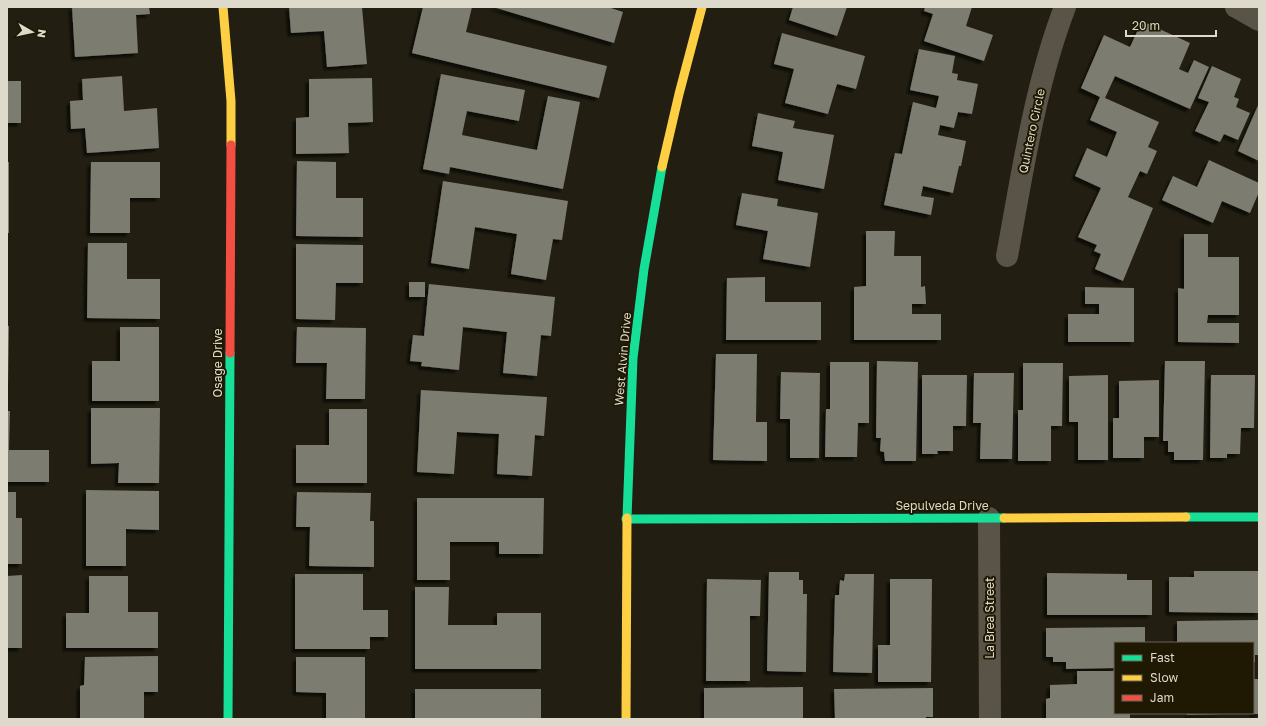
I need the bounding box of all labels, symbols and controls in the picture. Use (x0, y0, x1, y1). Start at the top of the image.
north arrow (12, 12, 52, 52)
scale bar (1126, 12, 1216, 38)
text: 20 m (1132, 18, 1160, 33)
text: N (35, 28, 49, 39)
street label: Quintero Circle (1015, 87, 1048, 175)
street label: West Alvin Drive (611, 312, 634, 406)
street label: Osage Drive (210, 328, 225, 398)
street label: Sepulveda Drive (895, 498, 989, 513)
street label: La Brea Street (982, 577, 997, 659)
legend (1114, 642, 1254, 714)
text: Fast (1150, 650, 1175, 665)
text: Slow (1150, 670, 1178, 685)
text: Jam (1150, 690, 1174, 705)

